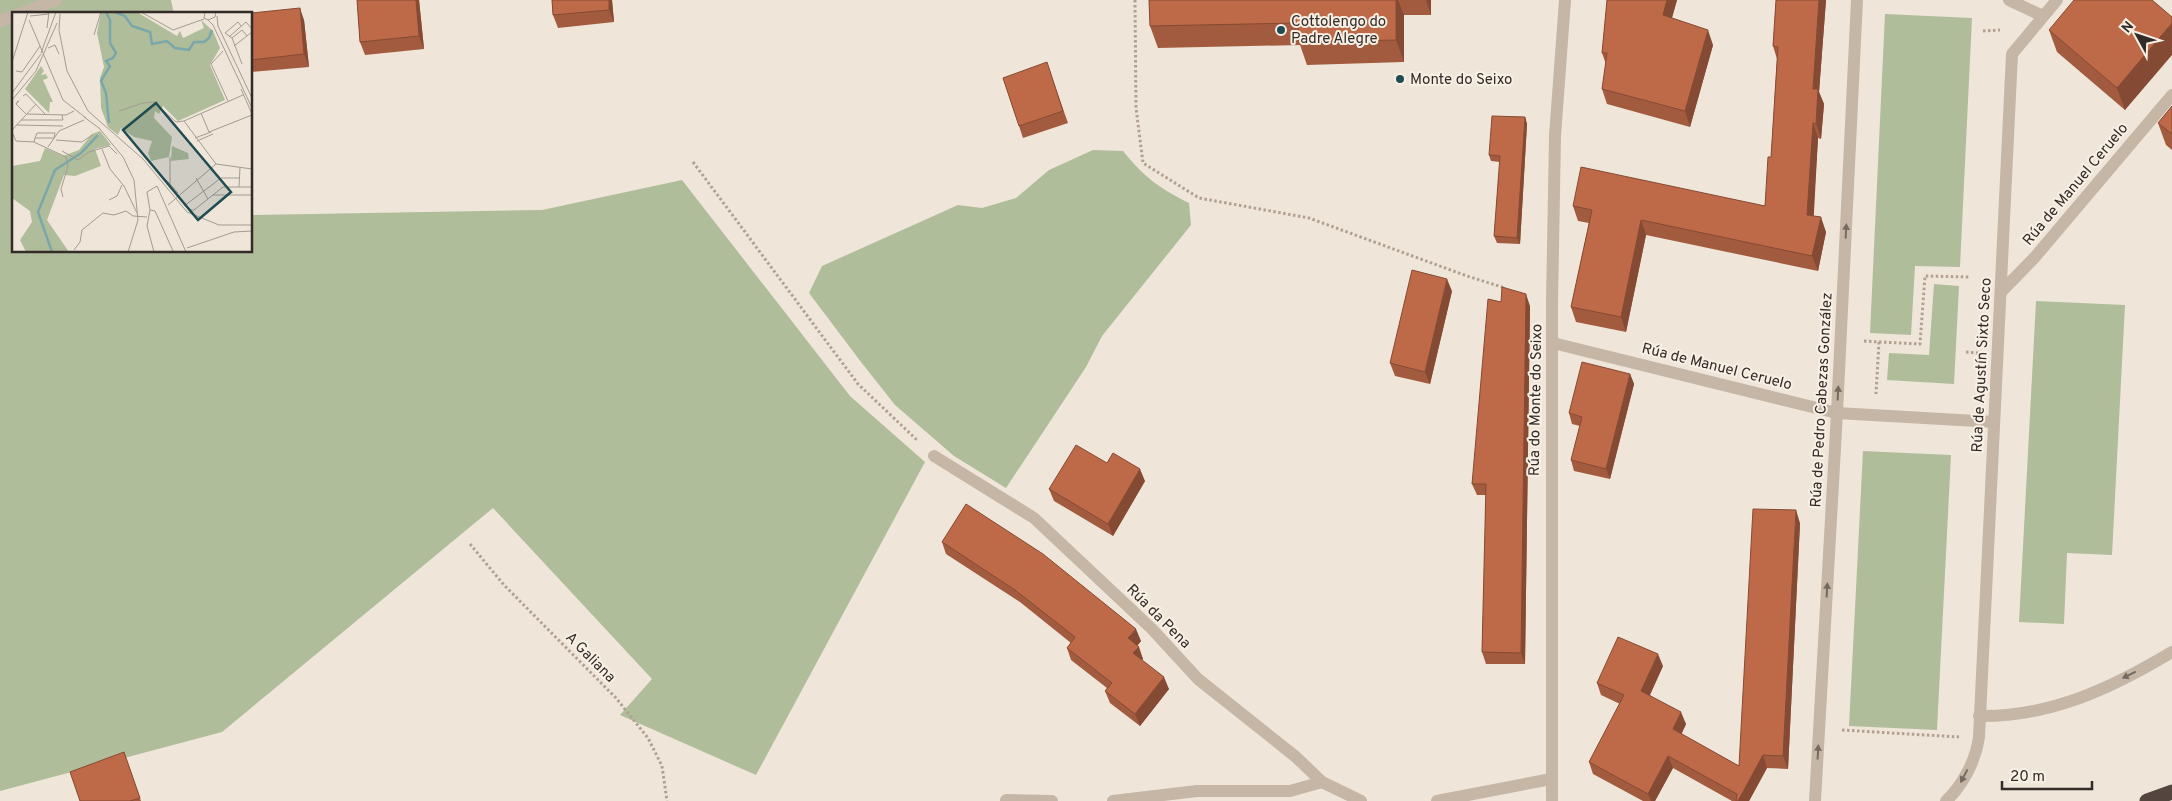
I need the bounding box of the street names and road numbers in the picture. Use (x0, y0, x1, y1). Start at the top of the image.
street label: Rúa de Manuel Ceruelo (2019, 120, 2133, 250)
street label: Rúa de Agustín Sixto Seco (1968, 277, 1997, 453)
street label: Rúa de Pedro Cabezas González (1807, 292, 1838, 508)
street label: Rúa do Monte do Seixo (1526, 324, 1547, 476)
street label: Rúa de Manuel Ceruelo (1640, 340, 1794, 395)
street label: Rúa da Pena (1122, 581, 1194, 653)
street label: A Galiana (561, 629, 619, 687)

